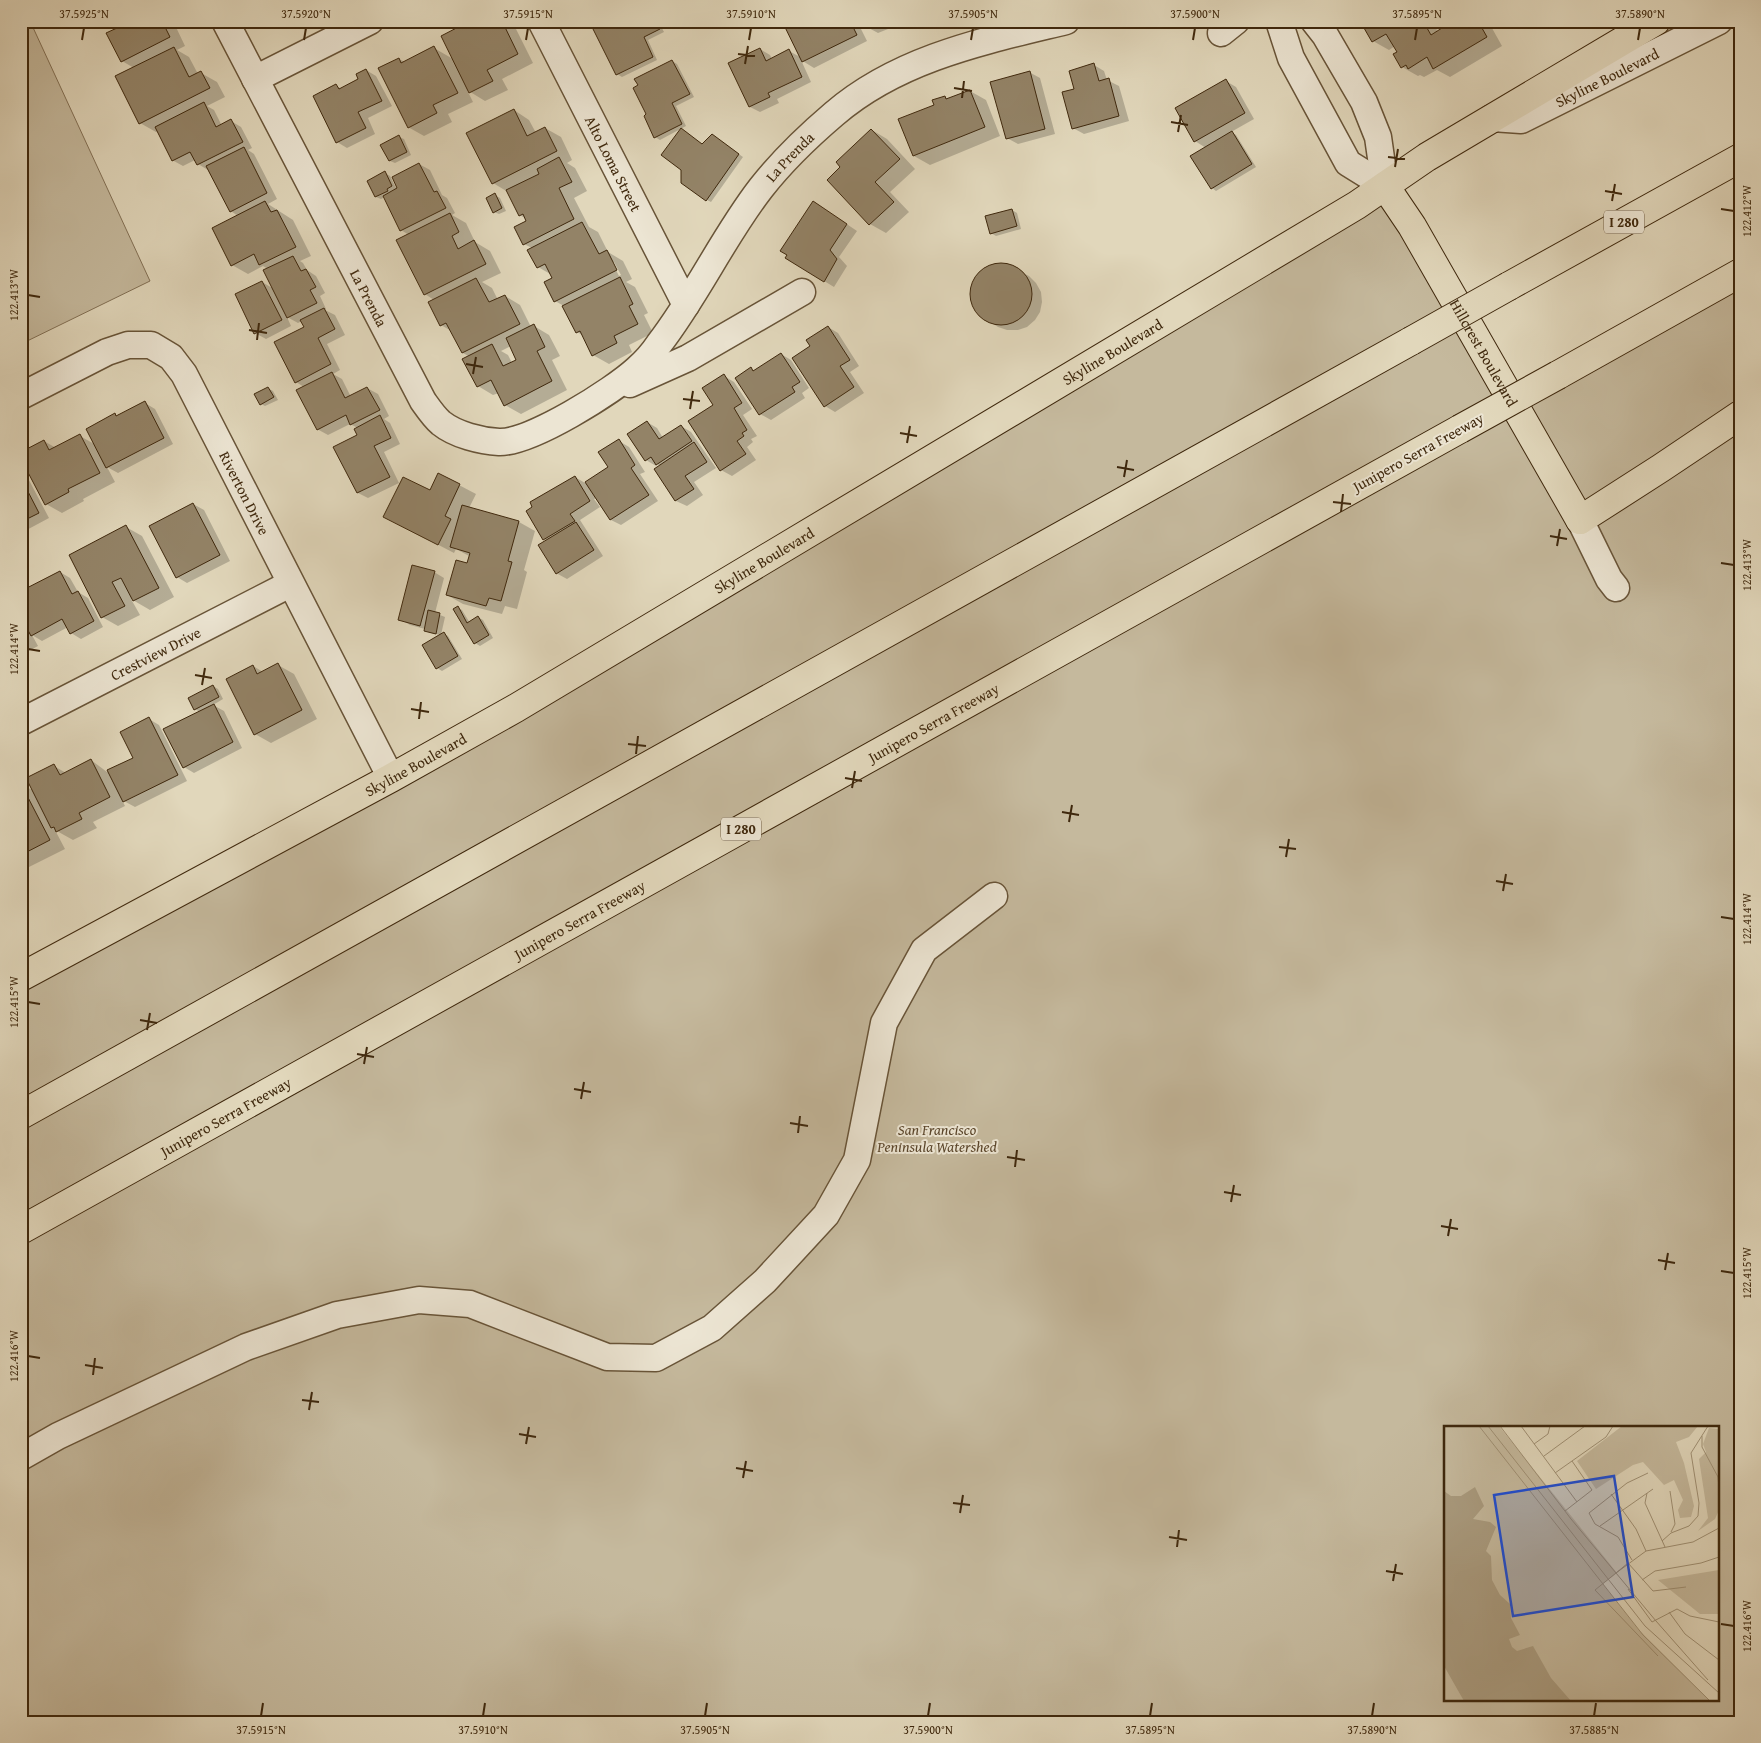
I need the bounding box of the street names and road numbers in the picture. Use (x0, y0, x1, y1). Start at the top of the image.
street label: Skyline Boulevard (1551, 42, 1662, 112)
street label: Alto Loma Street (580, 112, 647, 216)
street label: La Prenda (760, 127, 818, 186)
road number: I 280 (1604, 210, 1644, 233)
street label: La Prenda (345, 265, 393, 330)
street label: Hillcrest Boulevard (1445, 295, 1523, 410)
street label: Skyline Boulevard (1058, 313, 1166, 390)
street label: Junipero Serra Freeway (1347, 407, 1488, 498)
street label: Riverton Drive (215, 447, 275, 538)
street label: Skyline Boulevard (710, 522, 818, 598)
street label: Crestview Drive (107, 621, 204, 685)
street label: Junipero Serra Freeway (862, 677, 1003, 768)
street label: Skyline Boulevard (361, 727, 470, 801)
road number: I 280 (721, 818, 761, 841)
street label: Junipero Serra Freeway (508, 874, 649, 965)
street label: Junipero Serra Freeway (154, 1071, 295, 1162)

